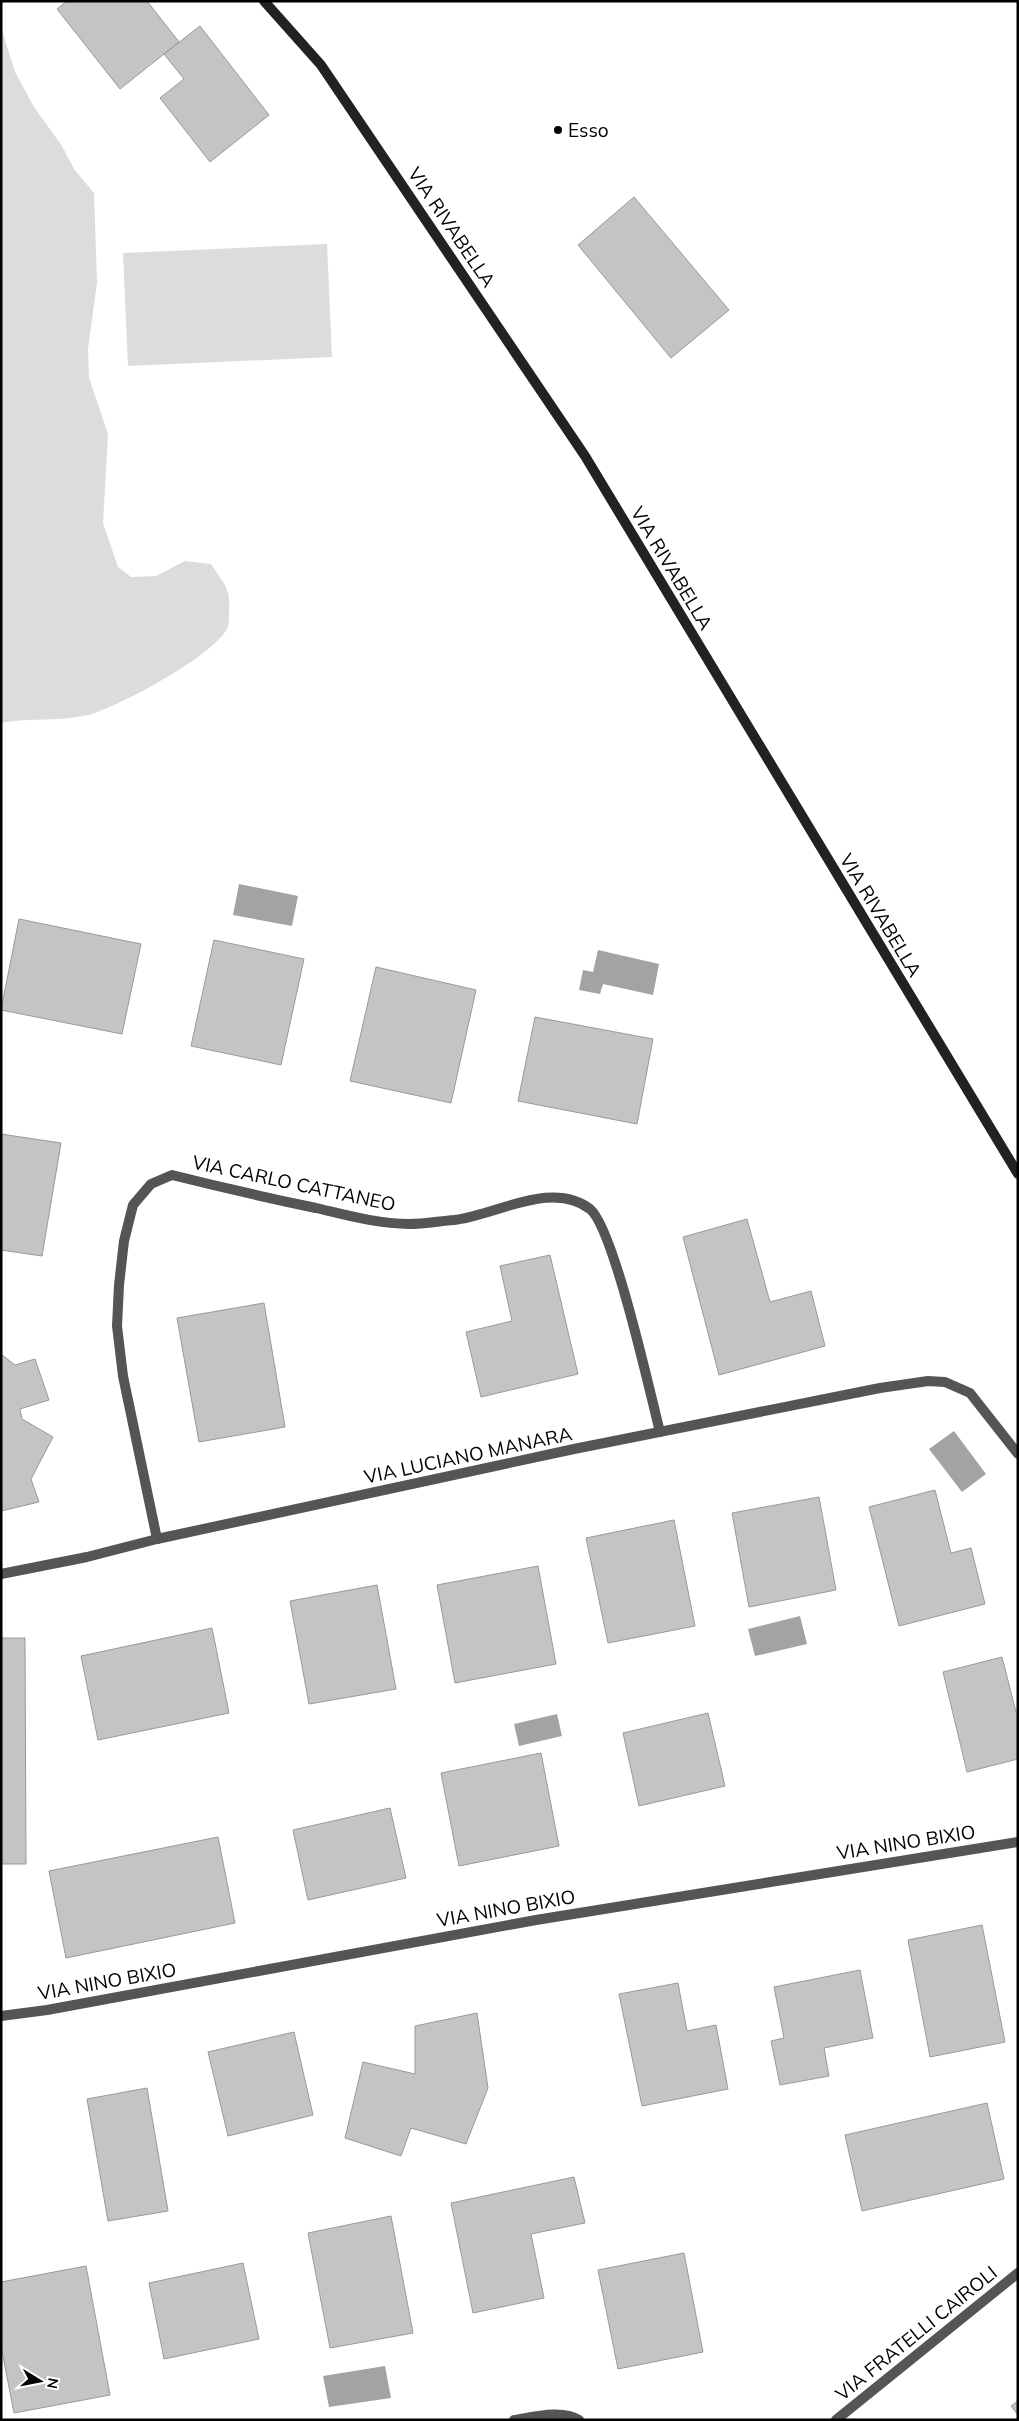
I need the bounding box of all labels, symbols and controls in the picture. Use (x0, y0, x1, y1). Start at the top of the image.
place label: Esso (568, 118, 609, 142)
marker: Esso (552, 124, 564, 136)
street label: VIA RIVABELLA (403, 162, 501, 292)
street label: VIA RIVABELLA (626, 502, 718, 634)
street label: VIA RIVABELLA (835, 849, 927, 981)
street label: VIA CARLO CATTANEO (190, 1150, 398, 1216)
street label: VIA LUCIANO MANARA (362, 1421, 574, 1489)
street label: VIA NINO BIXIO (835, 1819, 977, 1865)
street label: VIA NINO BIXIO (435, 1884, 577, 1932)
street label: VIA NINO BIXIO (36, 1957, 178, 2005)
street label: VIA FRATELLI CAIROLI (830, 2260, 1002, 2406)
north arrow (15, 2356, 65, 2406)
text: N (43, 2376, 63, 2390)

